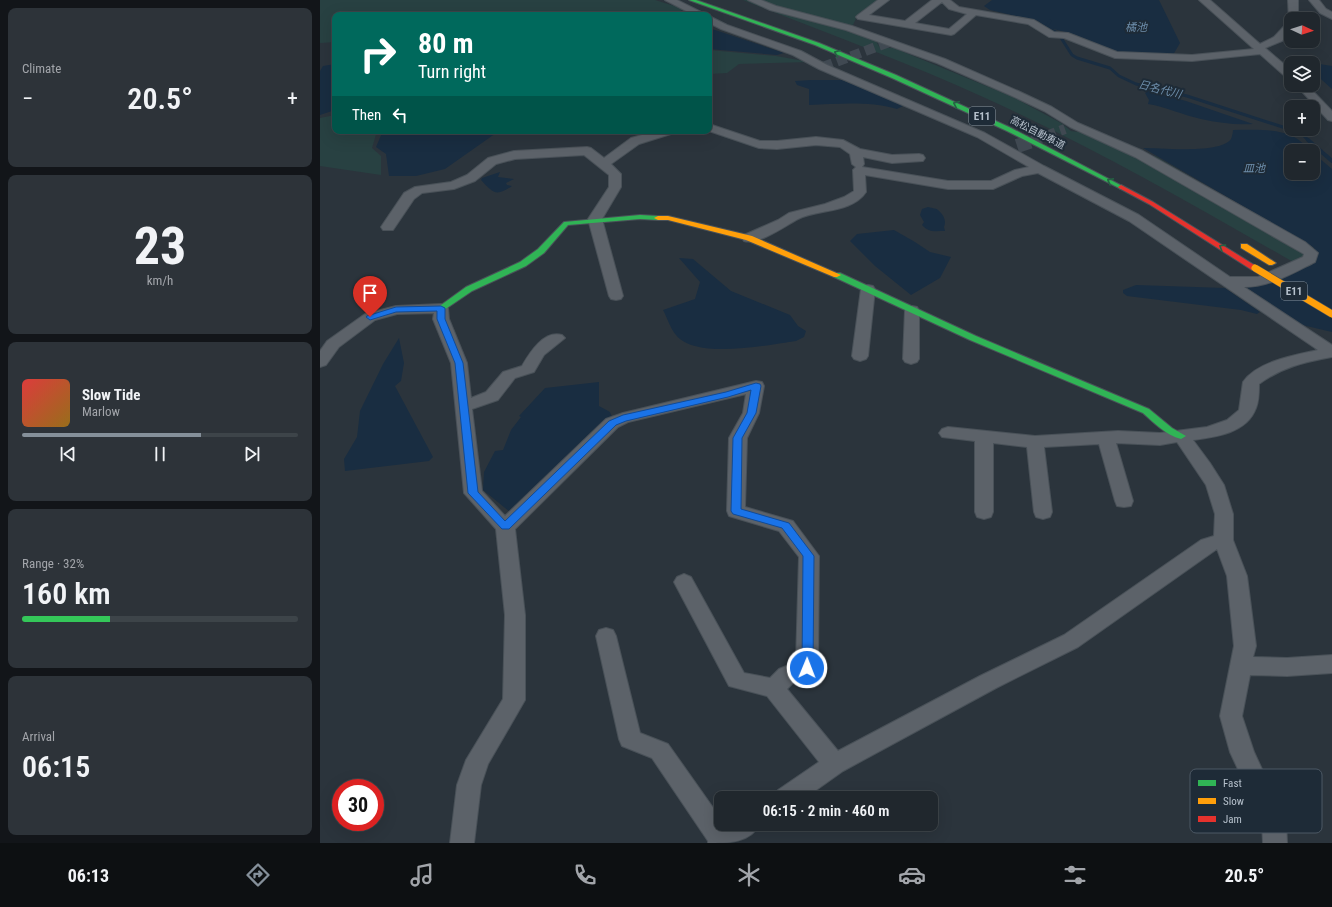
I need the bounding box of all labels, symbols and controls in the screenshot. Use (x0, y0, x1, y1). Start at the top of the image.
north arrow (1284, 12, 1320, 48)
map controls (1284, 12, 1320, 180)
water label: 橘池 (1125, 21, 1148, 34)
text: 80 m (418, 27, 474, 60)
icon: right (352, 28, 404, 80)
one-way arrow (833, 49, 840, 57)
button: layers (1284, 56, 1320, 92)
text: Climate (22, 61, 61, 76)
text: Turn right (418, 61, 486, 82)
water label: 日名代川 (1137, 78, 1184, 101)
text: 20.5° (127, 81, 193, 116)
text: − (22, 86, 33, 111)
text: + (287, 86, 298, 111)
button: + (1284, 100, 1320, 136)
one-way arrow (953, 101, 961, 109)
icon: left (389, 104, 411, 126)
text: Then (352, 106, 381, 124)
road number: E11 (969, 107, 995, 125)
street label: 高松自動車道 (1009, 114, 1067, 151)
button: − (1284, 144, 1320, 180)
water label: 皿池 (1243, 162, 1266, 175)
one-way arrow (1107, 179, 1114, 186)
text: 23 (134, 216, 186, 277)
one-way arrow (1219, 244, 1226, 252)
text: km/h (147, 273, 173, 288)
pin (353, 276, 387, 317)
icon: arrive (359, 282, 381, 304)
road number: E11 (1281, 282, 1307, 300)
text: Slow Tide (82, 386, 140, 404)
text: Marlow (82, 404, 120, 419)
icon: previous (57, 443, 79, 465)
icon: pause (149, 443, 171, 465)
icon: next (241, 443, 263, 465)
text: Range · 32% (22, 556, 84, 571)
text: 160 km (22, 576, 111, 611)
position arrow (786, 647, 828, 689)
text: Arrival (22, 729, 55, 744)
text: 06:15 (22, 749, 90, 784)
legend (1190, 769, 1322, 833)
text: Fast (1223, 777, 1242, 790)
speed limit sign: 30 (332, 779, 384, 831)
text: Slow (1223, 795, 1244, 808)
text: 06:15 · 2 min · 460 m (763, 802, 889, 820)
text: Jam (1223, 813, 1242, 826)
icon: directions (244, 861, 272, 889)
icon: music (408, 861, 436, 889)
icon: phone (571, 861, 599, 889)
icon: climate (735, 861, 763, 889)
icon: car (898, 861, 926, 889)
icon: filters (1061, 861, 1089, 889)
text: 06:13 (68, 865, 109, 886)
text: 20.5° (1225, 865, 1264, 886)

